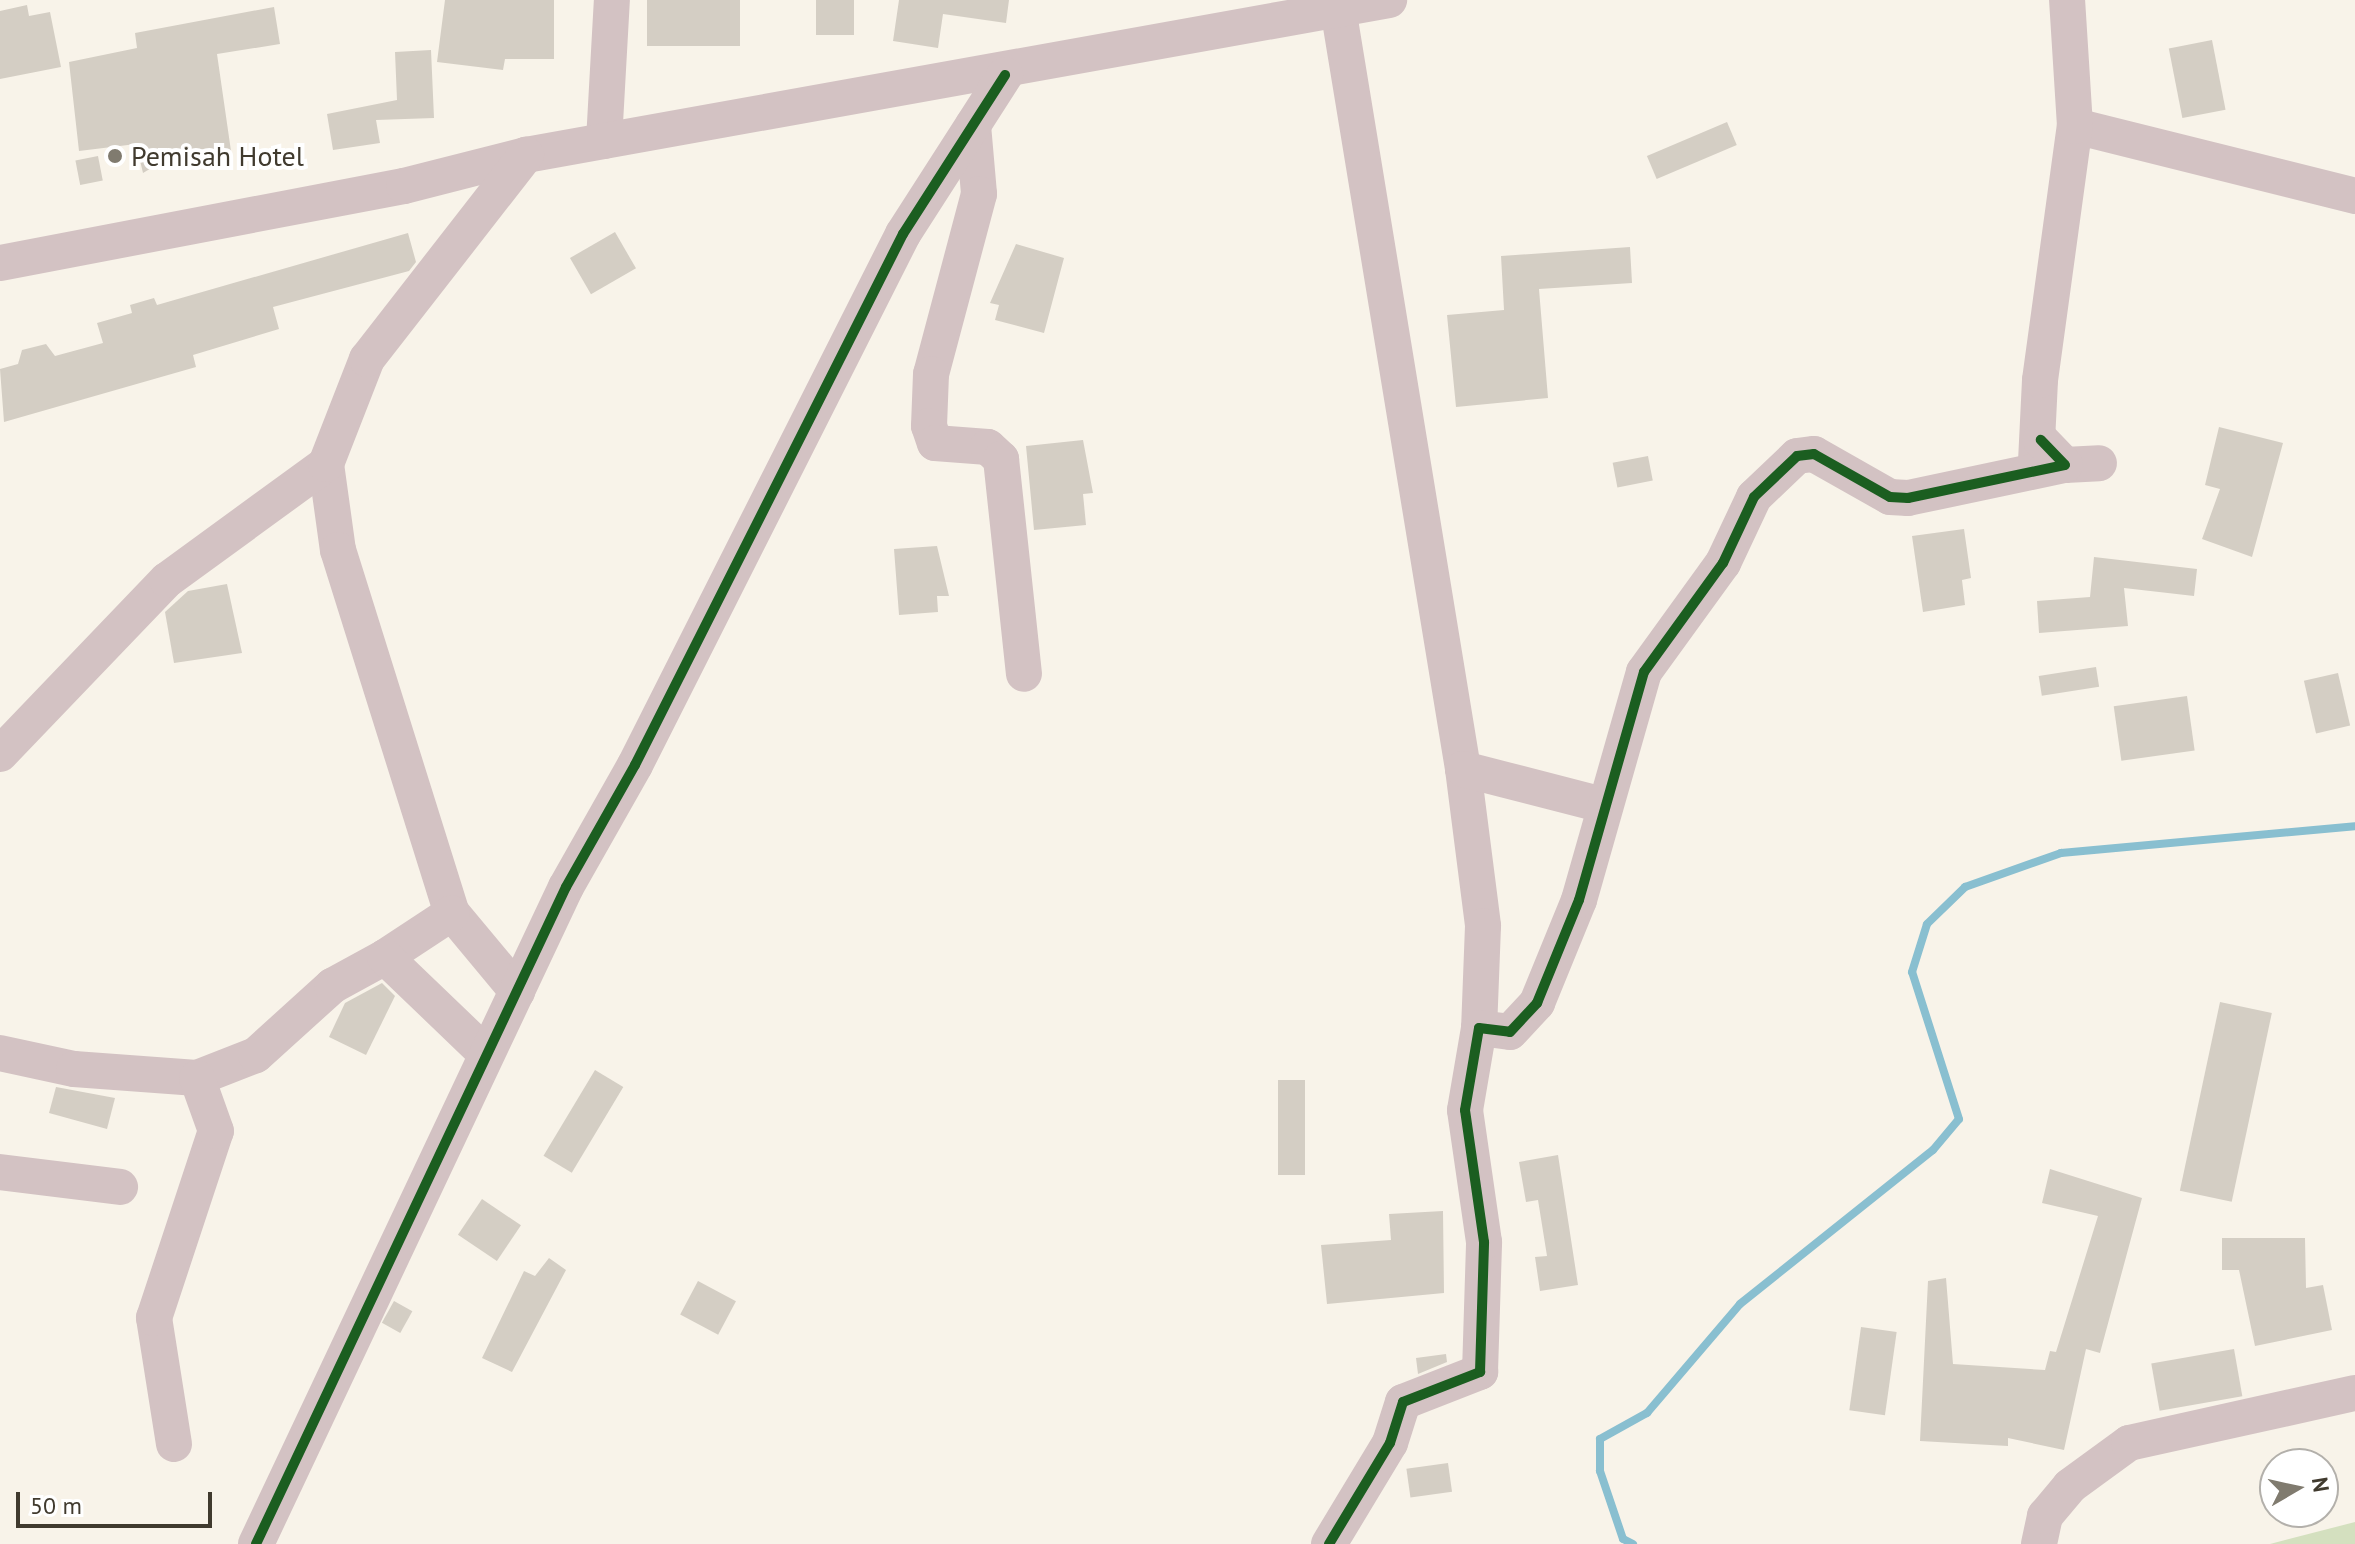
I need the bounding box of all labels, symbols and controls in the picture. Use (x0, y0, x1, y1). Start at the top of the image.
place label: Pemisah Hotel (131, 139, 304, 173)
marker: Pemisah Hotel (106, 147, 124, 165)
north arrow (2259, 1448, 2339, 1528)
text: N (2306, 1475, 2336, 1494)
scale bar (20, 1476, 216, 1526)
text: 50 m (30, 1490, 82, 1521)

